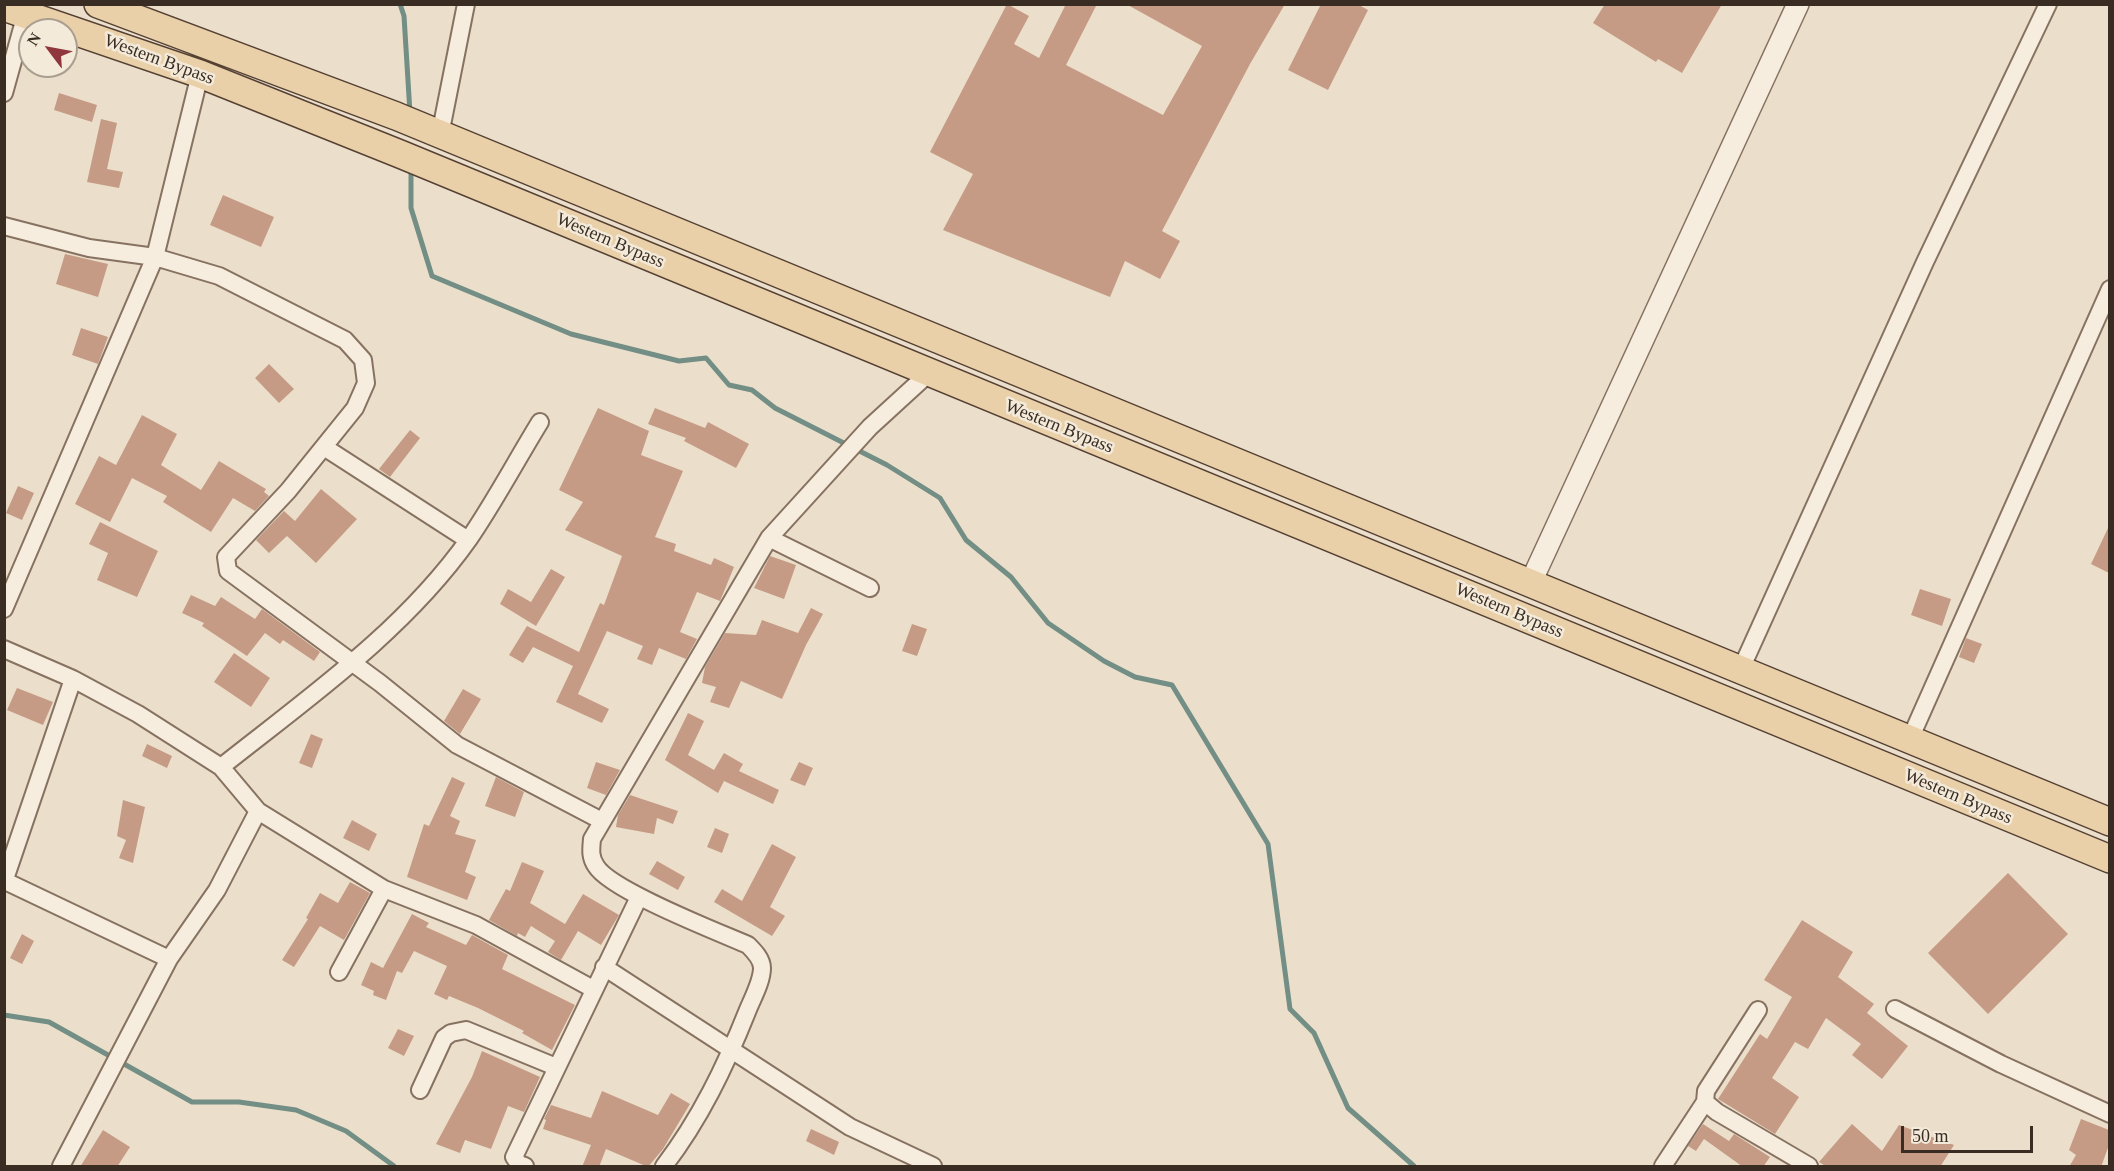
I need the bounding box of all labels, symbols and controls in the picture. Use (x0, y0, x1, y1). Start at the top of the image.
north arrow (18, 18, 78, 78)
text: N (24, 30, 44, 49)
street label: Western Bypass (101, 30, 217, 90)
street label: Western Bypass (553, 209, 667, 273)
street label: Western Bypass (1002, 395, 1116, 459)
street label: Western Bypass (1452, 579, 1566, 643)
street label: Western Bypass (1901, 765, 2015, 829)
scale bar (1904, 1114, 2036, 1152)
text: 50 m (1912, 1126, 1949, 1146)

